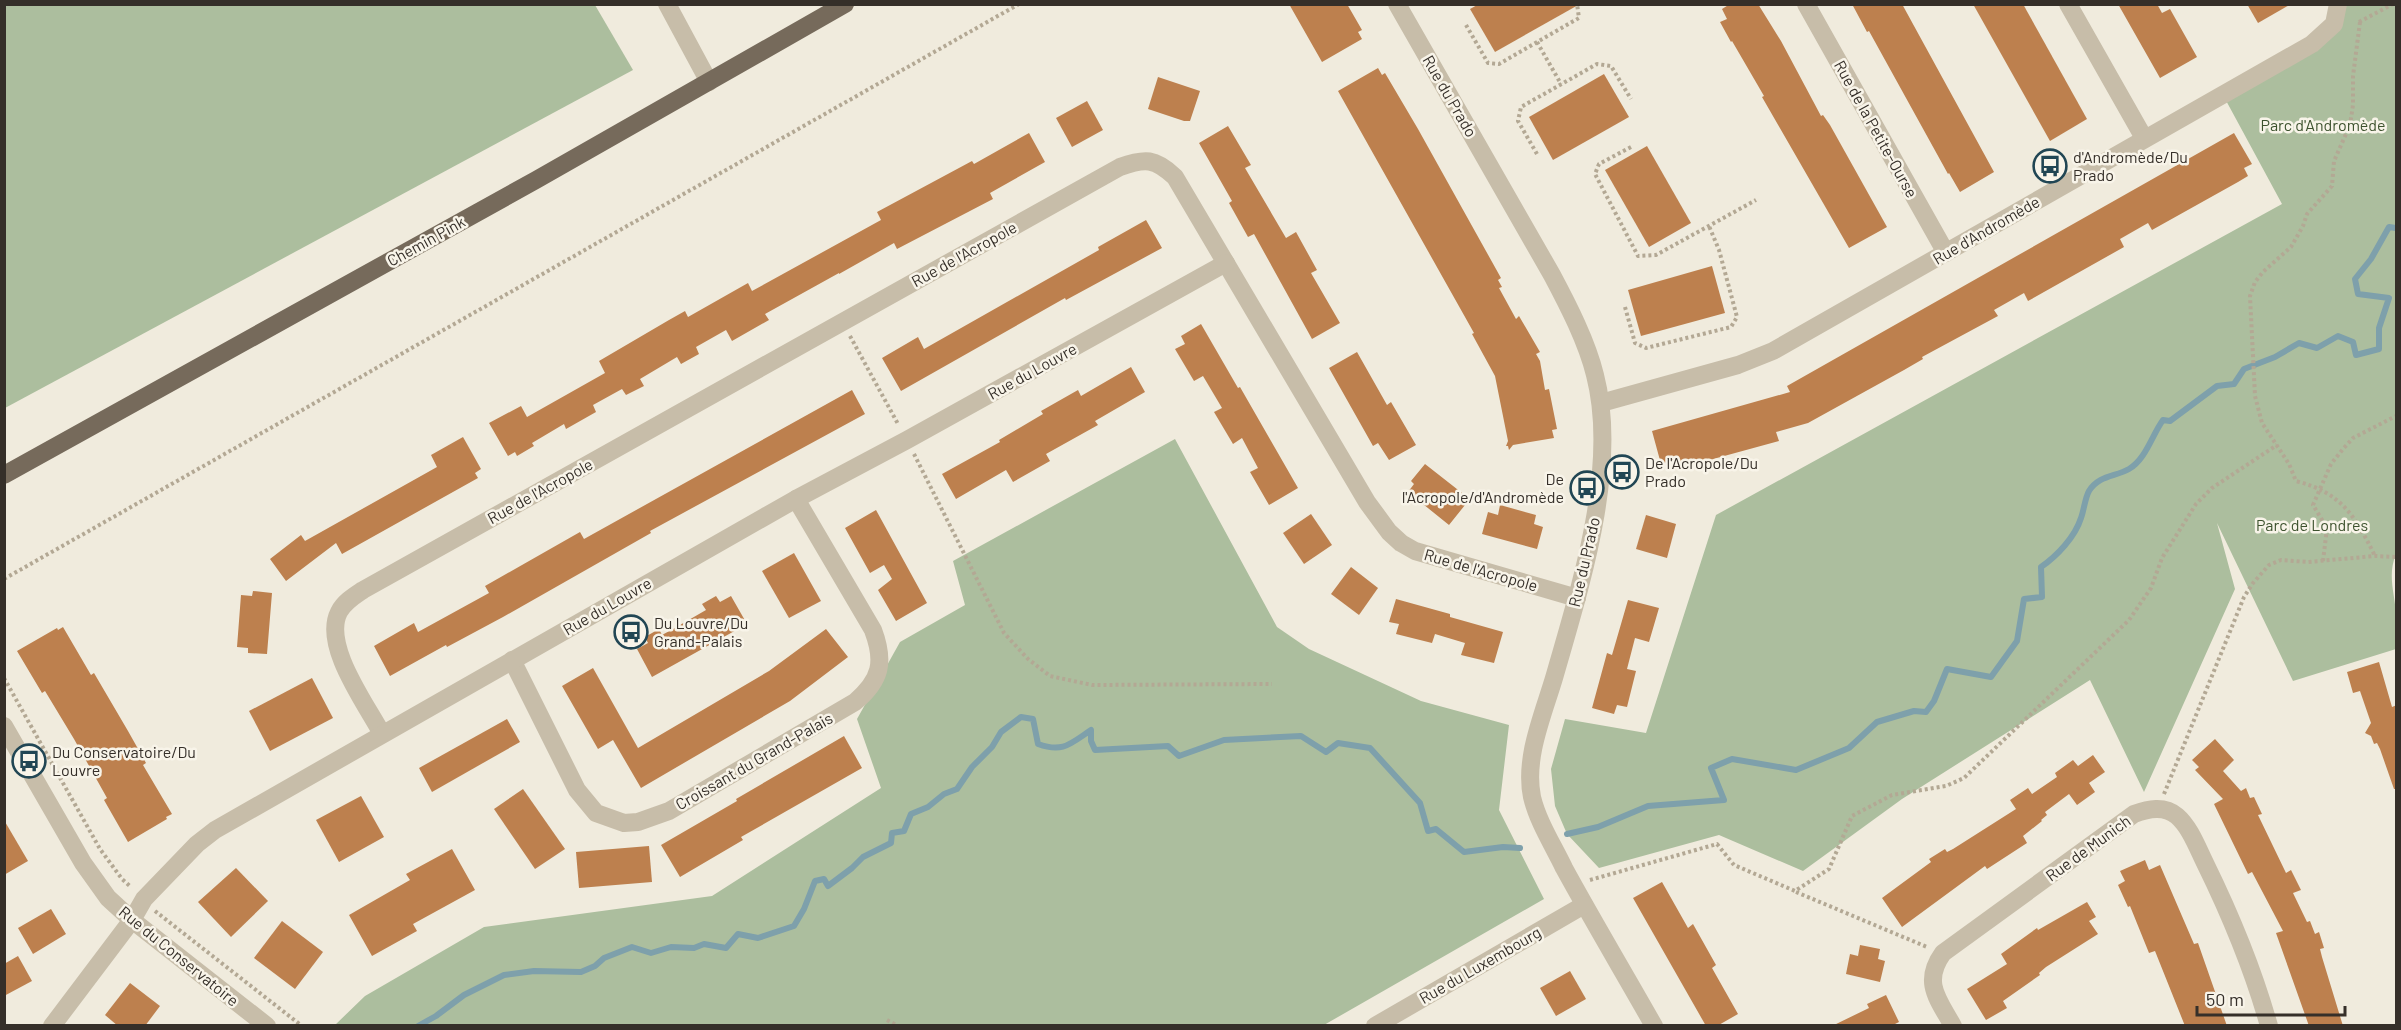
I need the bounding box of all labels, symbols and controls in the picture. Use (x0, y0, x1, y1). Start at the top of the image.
street label: Rue du Prado (1419, 51, 1482, 140)
street label: Rue de la Petite-Ourse (1831, 57, 1922, 201)
park label: Parc d'Andromède (2260, 115, 2386, 134)
place label: d'Andromède/Du Prado (2073, 147, 2188, 184)
bus stop icon: d'Andromède/Du Prado (2032, 148, 2068, 184)
street label: Rue d'Andromède (1929, 191, 2043, 268)
street label: Chemin Pink (384, 211, 468, 270)
street label: Rue de l'Acropole (908, 217, 1020, 290)
street label: Rue du Louvre (984, 338, 1080, 403)
place label: De l'Acropole/Du Prado (1645, 453, 1758, 490)
street label: Rue de l'Acropole (484, 454, 596, 527)
bus stop icon: De l'Acropole/Du Prado (1604, 454, 1640, 490)
place label: De l'Acropole/d'Andromède (1402, 469, 1564, 506)
bus stop icon: De l'Acropole/d'Andromède (1569, 470, 1605, 506)
street label: Rue du Prado (1564, 515, 1603, 609)
park label: Parc de Londres (2256, 515, 2368, 534)
street label: Rue de l'Acropole (1422, 544, 1540, 595)
street label: Rue du Louvre (559, 573, 654, 639)
place label: Du Louvre/Du Grand-Palais (654, 613, 748, 650)
bus stop icon: Du Louvre/Du Grand-Palais (613, 614, 649, 650)
street label: Croissant du Grand-Palais (672, 708, 836, 813)
place label: Du Conservatoire/Du Louvre (52, 742, 196, 779)
bus stop icon: Du Conservatoire/Du Louvre (11, 743, 47, 779)
street label: Rue de Munich (2042, 810, 2134, 885)
street label: Rue du Conservatoire (116, 902, 243, 1010)
street label: Rue du Luxembourg (1415, 922, 1544, 1007)
scale bar (2197, 979, 2346, 1017)
text: 50 m (2206, 988, 2244, 1010)

